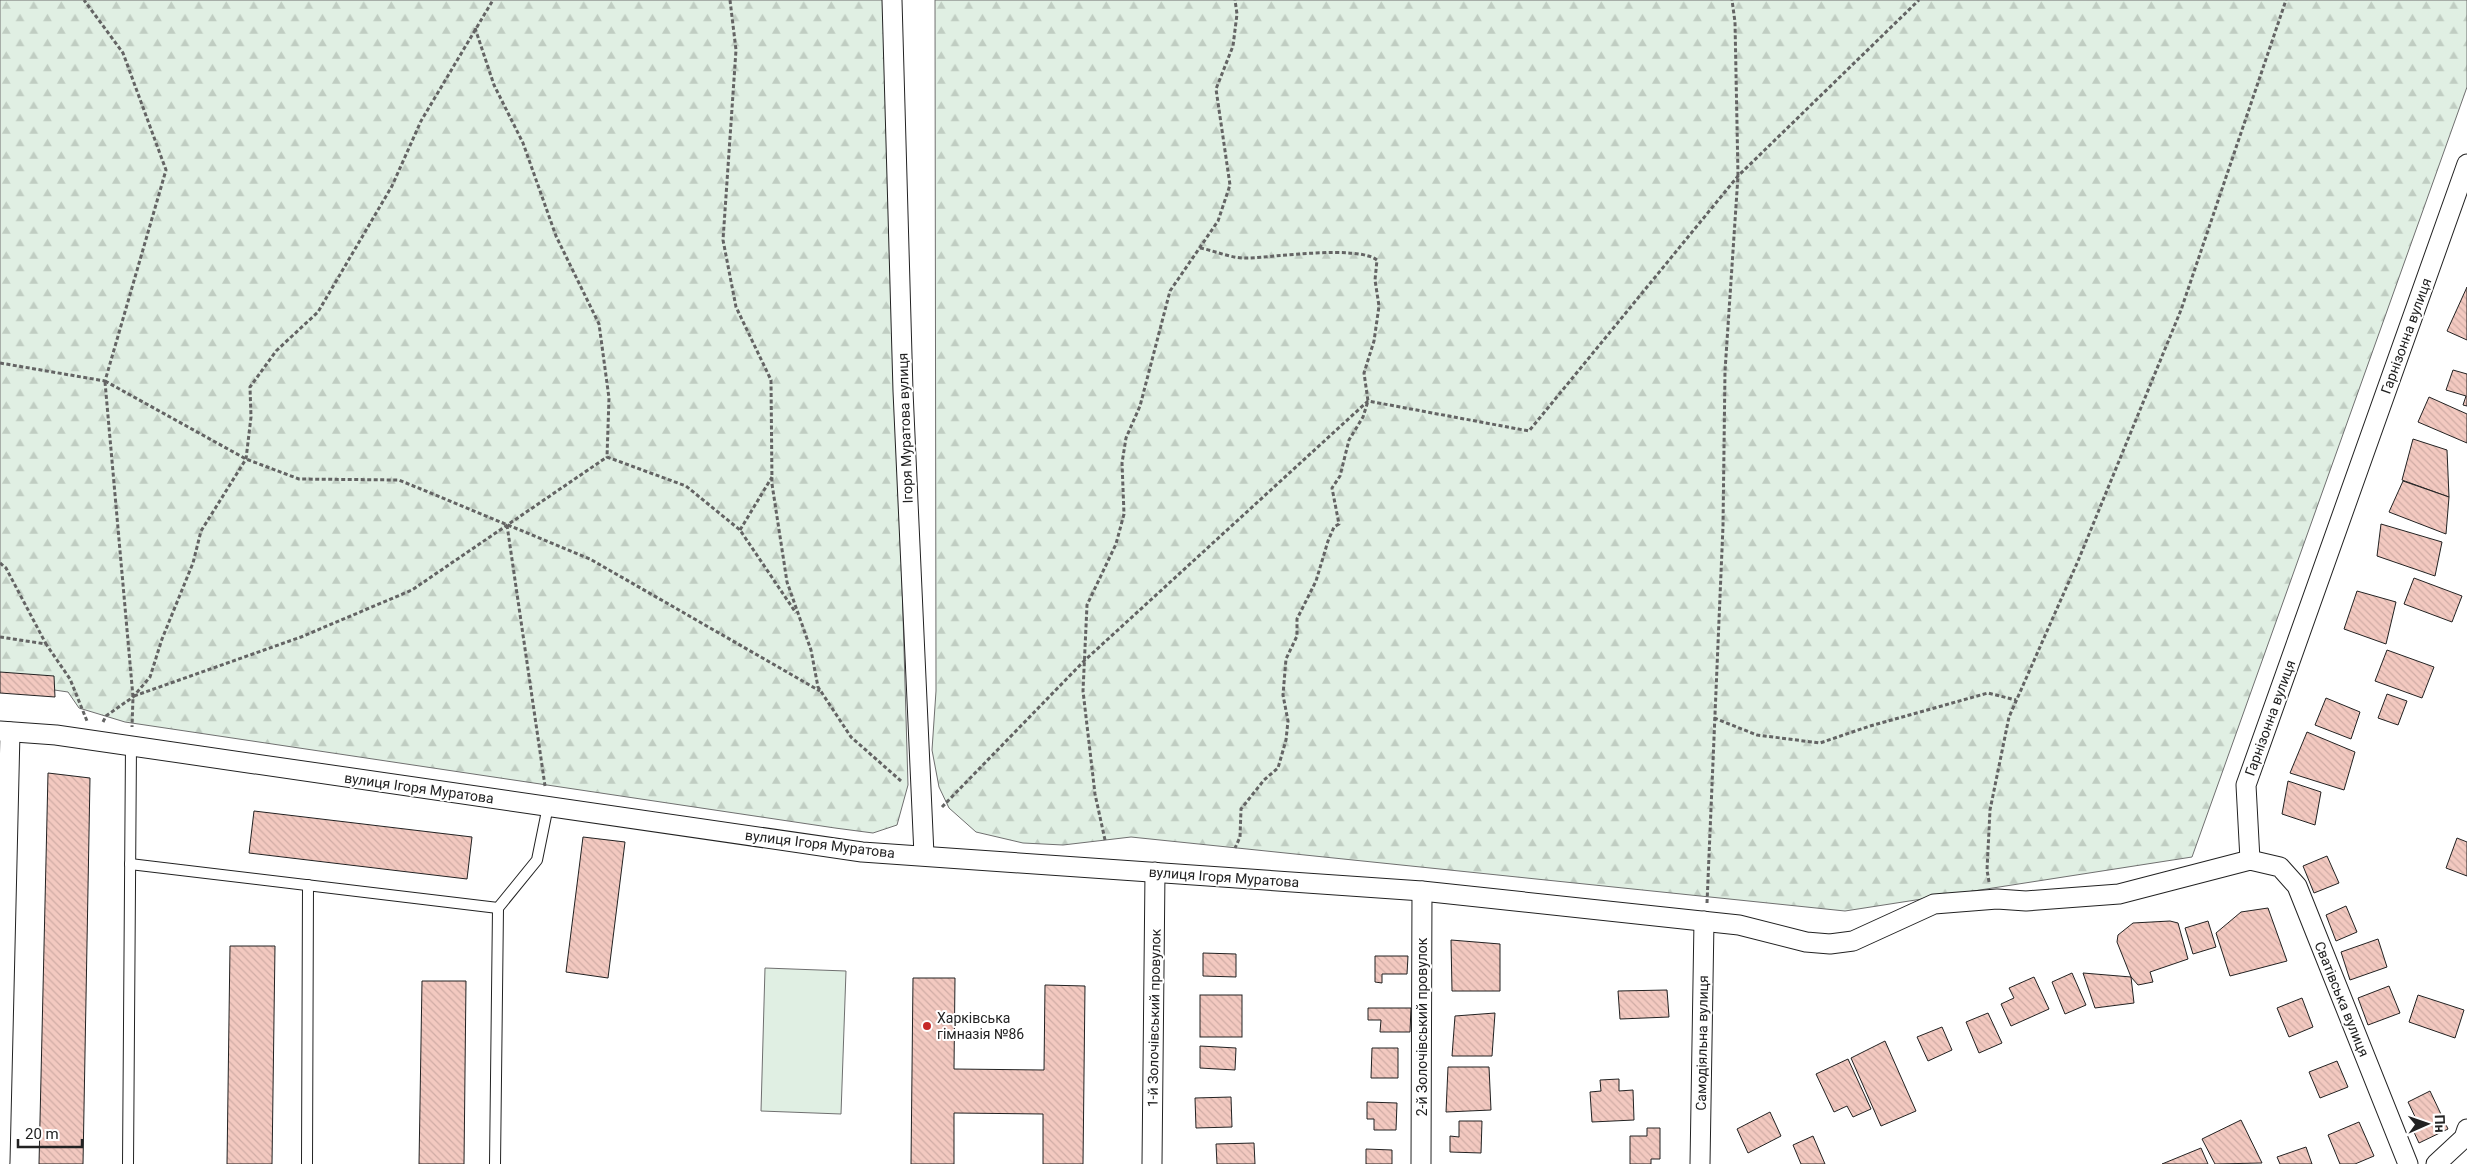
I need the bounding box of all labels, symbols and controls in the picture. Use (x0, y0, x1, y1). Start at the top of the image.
street label: Гарнізонна вулиця (2378, 276, 2434, 396)
street label: Ігоря Муратова вулиця (894, 352, 916, 504)
street label: Гарнізонна вулиця (2242, 658, 2298, 778)
street label: вулиця Ігоря Муратова (343, 770, 495, 806)
street label: вулиця Ігоря Муратова (744, 827, 896, 861)
street label: вулиця Ігоря Муратова (1148, 864, 1300, 890)
street label: 1-й Золочівський провулок (1144, 928, 1164, 1107)
street label: 2-й Золочівський провулок (1414, 937, 1430, 1116)
street label: Сватівська вулиця (2312, 939, 2372, 1059)
street label: Самодіяльна вулиця (1693, 975, 1711, 1111)
place label: Харківська гімназія №86 (937, 1010, 1024, 1042)
marker: Харківська гімназія №86 (921, 1020, 933, 1032)
north arrow (2402, 1099, 2452, 1149)
text: Пн (2432, 1114, 2448, 1133)
scale bar (18, 1116, 81, 1148)
text: 20 m (25, 1125, 59, 1143)

